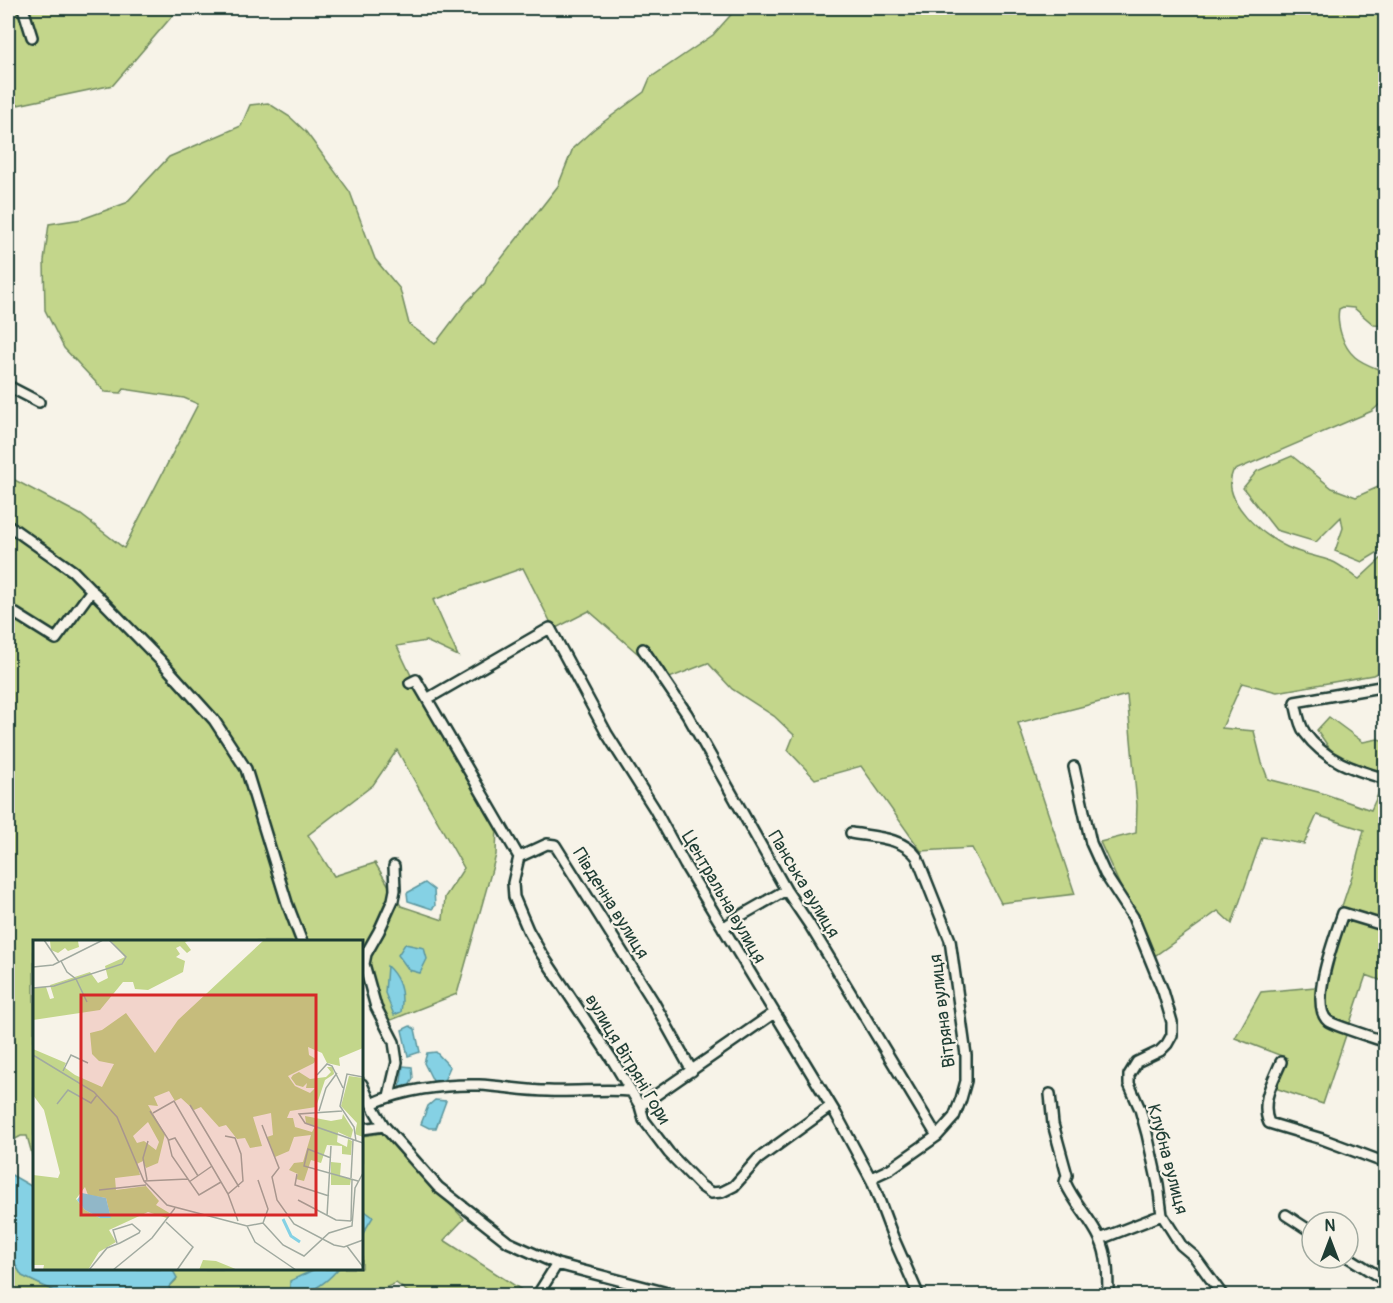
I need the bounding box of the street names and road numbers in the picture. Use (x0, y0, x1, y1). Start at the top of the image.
street label: Центральна вулиця (676, 827, 771, 968)
street label: Панська вулиця (763, 827, 845, 942)
street label: Південна вулиця (567, 844, 654, 963)
street label: Вітряна вулиця (924, 953, 961, 1069)
street label: вулиця Вітряні Гори (580, 990, 676, 1129)
street label: Клубна вулиця (1142, 1102, 1193, 1217)

